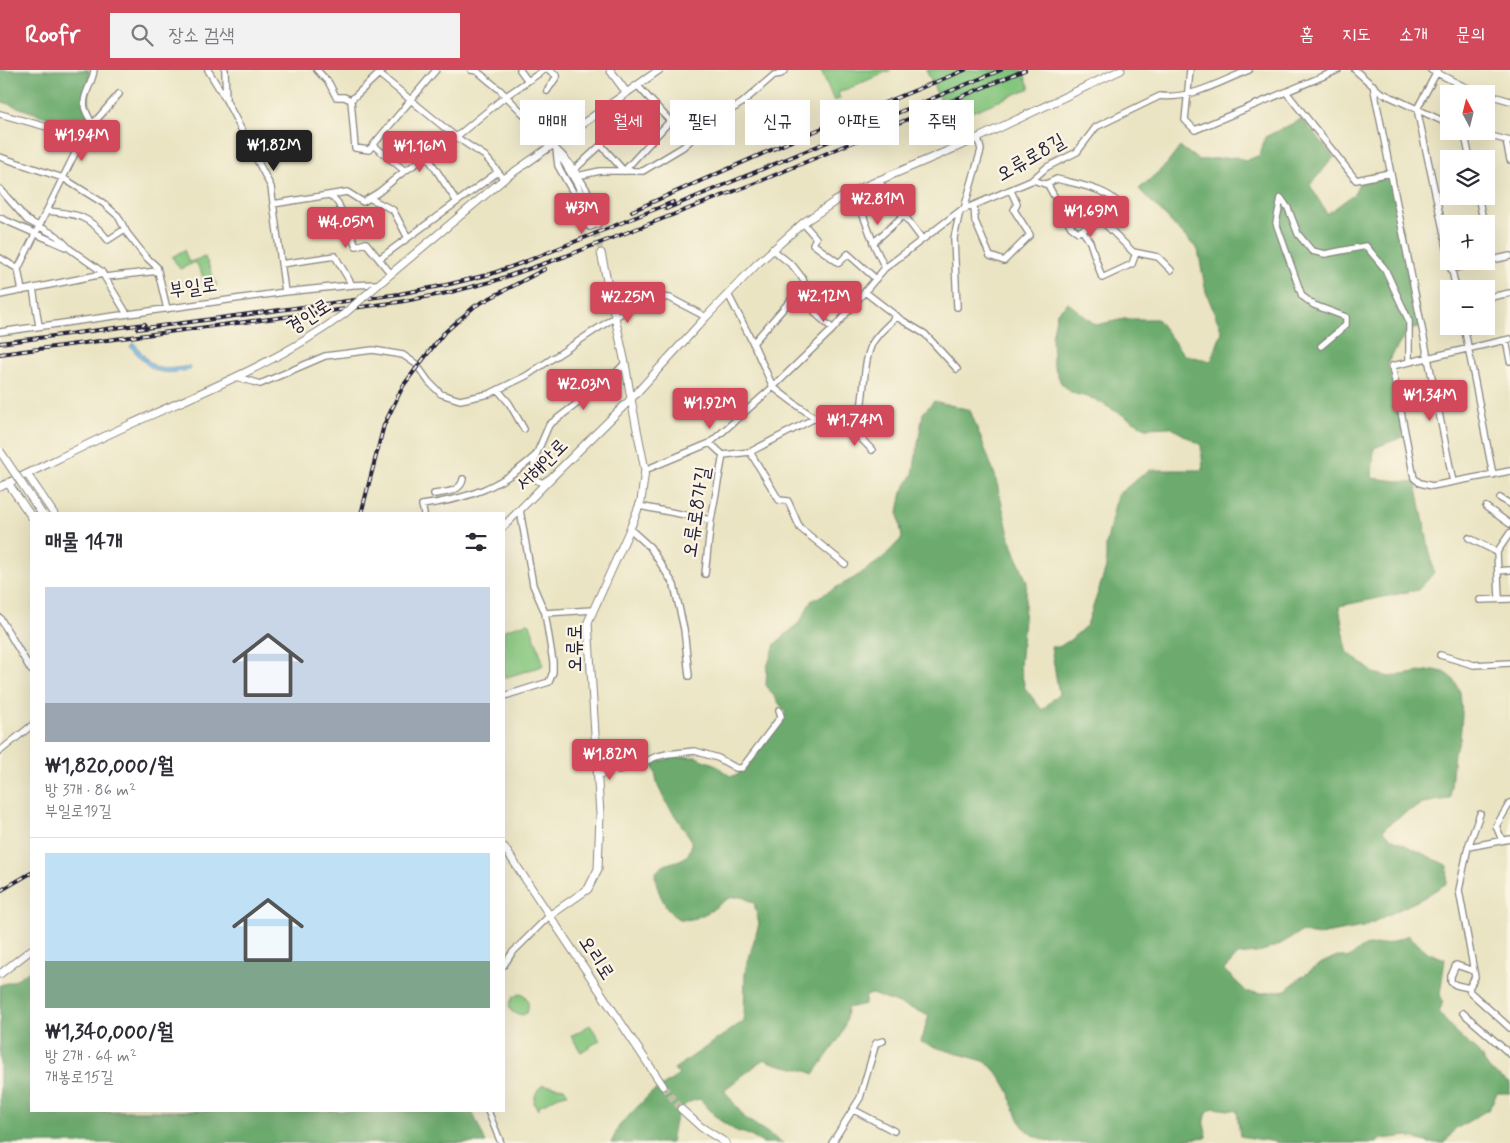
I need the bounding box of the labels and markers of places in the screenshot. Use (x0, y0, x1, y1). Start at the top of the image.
pin: ₩1.94M (41, 119, 123, 162)
pin: ₩1.82M (233, 129, 315, 172)
pin: ₩1.16M (379, 131, 461, 173)
pin: ₩2.81M (837, 184, 919, 226)
pin: ₩3M (558, 192, 606, 235)
pin: ₩1.69M (1050, 196, 1132, 238)
pin: ₩4.05M (305, 206, 387, 249)
pin: ₩2.12M (783, 280, 865, 323)
pin: ₩2.25M (587, 282, 669, 324)
pin: ₩2.03M (543, 368, 625, 411)
pin: ₩1.34M (1389, 380, 1471, 422)
pin: ₩1.92M (669, 388, 751, 430)
pin: ₩1.74M (814, 404, 896, 447)
pin: ₩1.82M (569, 738, 651, 781)

